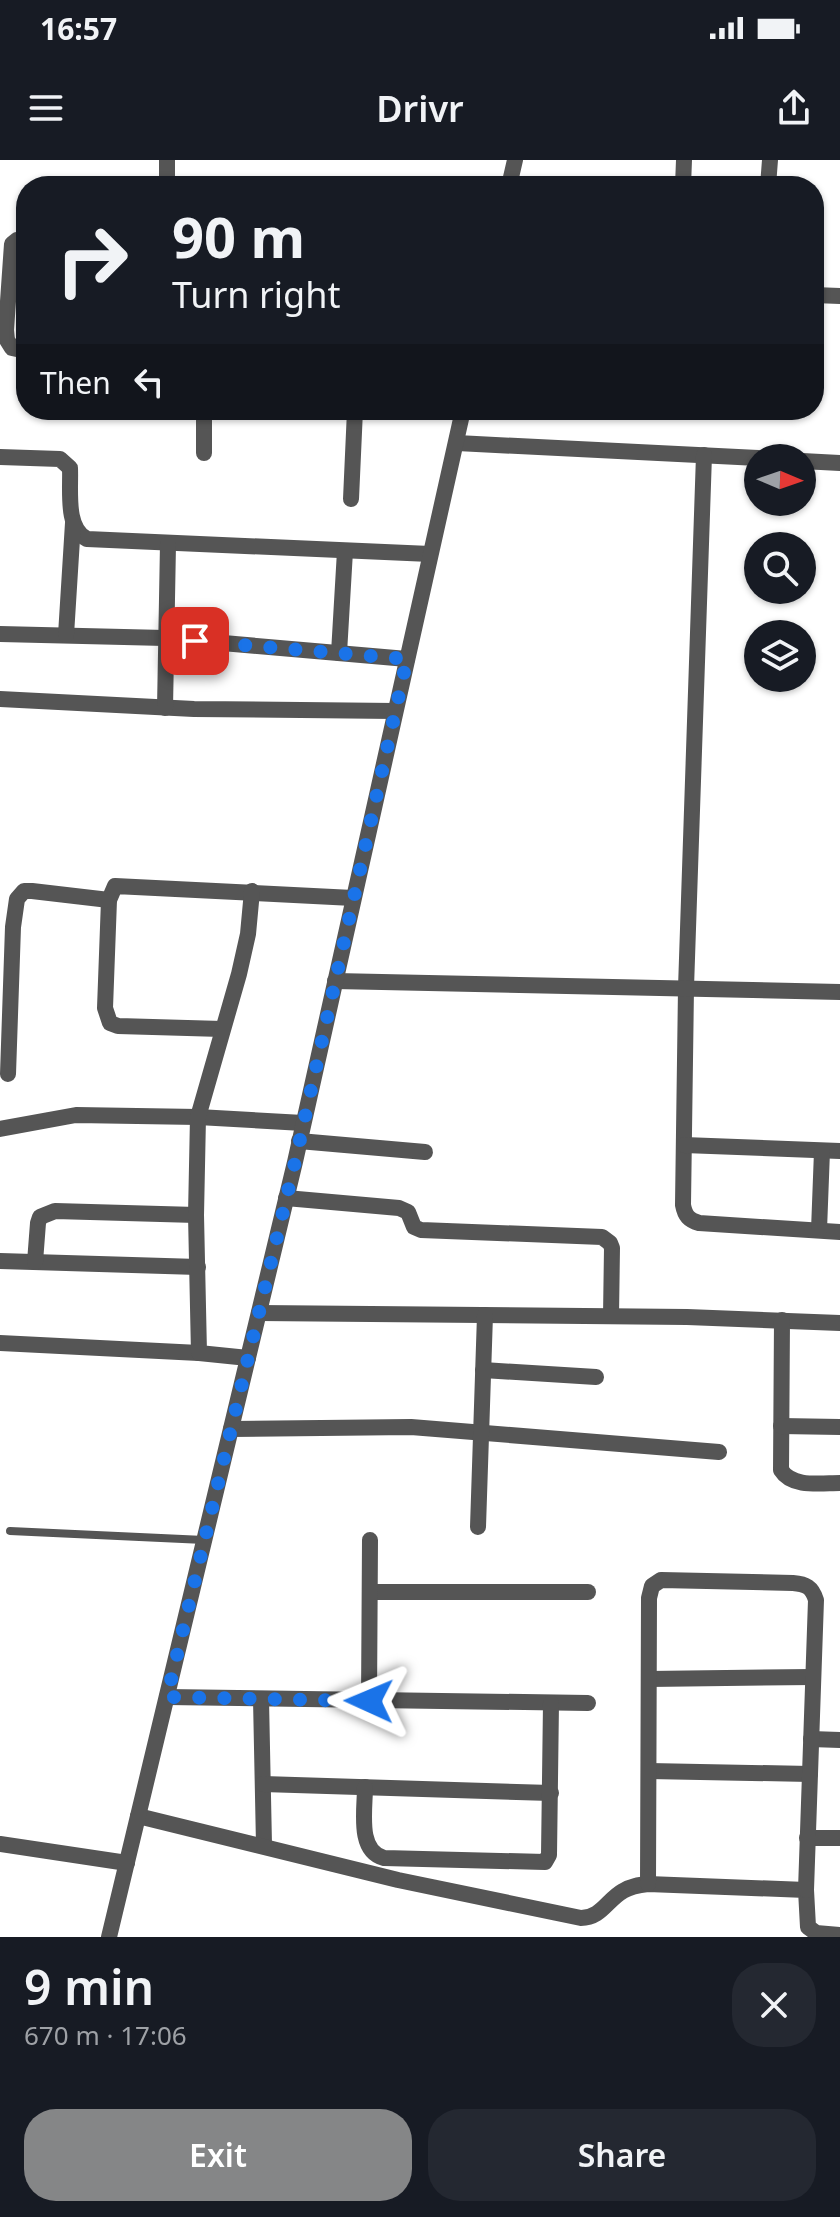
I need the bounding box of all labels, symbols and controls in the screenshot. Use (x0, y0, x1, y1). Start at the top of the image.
text: 16:57 (40, 8, 117, 49)
text: Drivr (376, 84, 464, 133)
icon: menu (24, 86, 68, 130)
icon: share (772, 86, 816, 130)
text: 90 m (172, 198, 305, 274)
icon: right (40, 208, 144, 312)
text: Turn right (172, 270, 340, 319)
icon: left (127, 360, 171, 404)
text: Then (40, 362, 111, 403)
north arrow (744, 444, 816, 516)
map controls (744, 444, 816, 692)
button: search (744, 532, 816, 604)
pin (161, 607, 229, 675)
icon: arrive (173, 619, 217, 663)
button: layers (744, 620, 816, 692)
position arrow (327, 1659, 411, 1743)
text: 9 min (24, 1954, 154, 2019)
button: close (732, 1963, 816, 2047)
text: 670 m · 17:06 (24, 2017, 187, 2053)
button: Exit (24, 2109, 412, 2201)
button: Share (428, 2109, 816, 2201)

